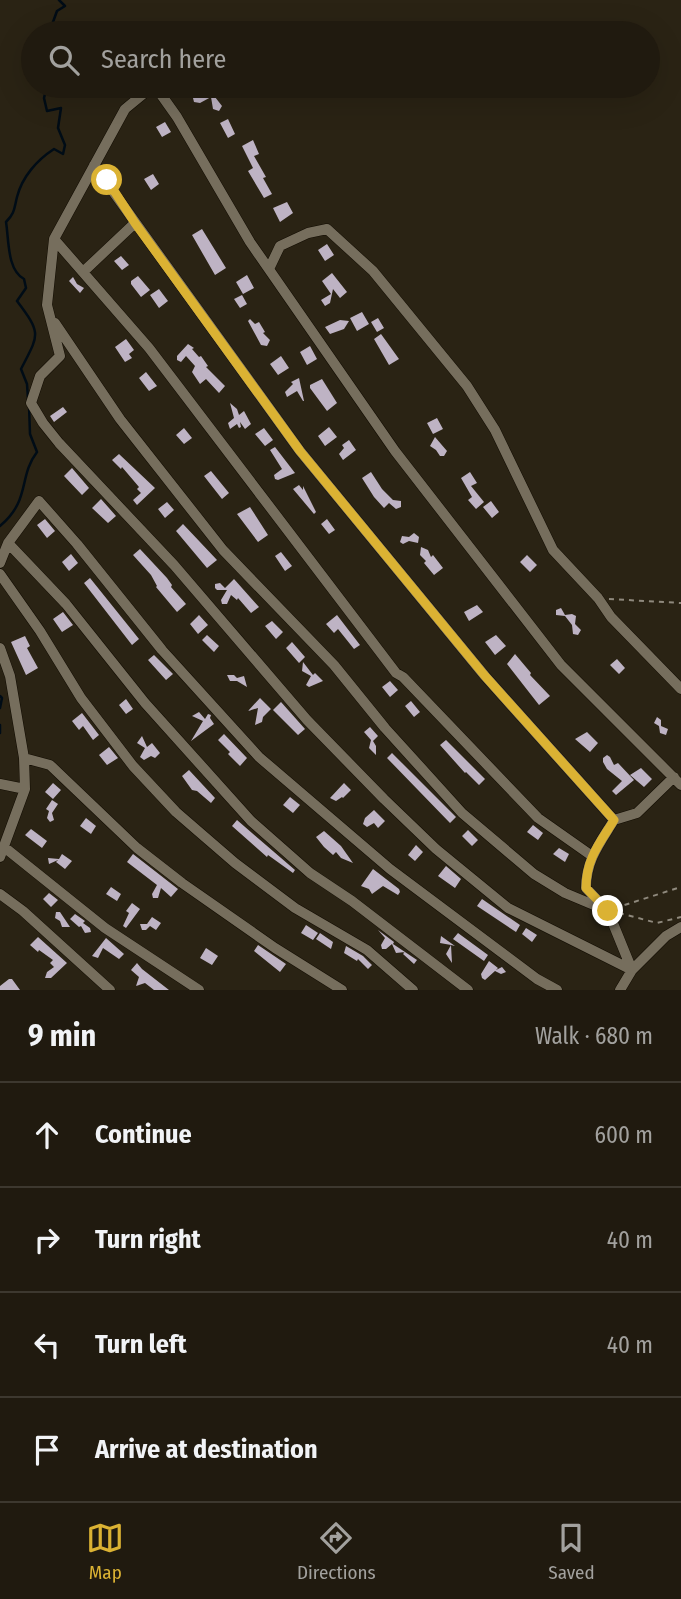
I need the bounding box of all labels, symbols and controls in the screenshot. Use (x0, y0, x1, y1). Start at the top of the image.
search box (21, 21, 660, 98)
icon: search (45, 41, 83, 79)
text: Search here (101, 44, 226, 75)
route start (91, 164, 122, 195)
route end (592, 895, 623, 926)
text: 9 min (28, 1018, 96, 1054)
text: Walk · 680 m (535, 1022, 653, 1050)
icon: ahead (28, 1116, 66, 1154)
text: Continue (95, 1119, 192, 1150)
text: 600 m (595, 1121, 653, 1149)
icon: right (28, 1221, 66, 1259)
text: Turn right (95, 1224, 201, 1255)
text: 40 m (607, 1226, 653, 1254)
icon: left (28, 1326, 66, 1364)
text: Turn left (95, 1329, 187, 1360)
text: 40 m (607, 1331, 653, 1359)
icon: arrive (28, 1431, 66, 1469)
text: Arrive at destination (95, 1434, 318, 1465)
tab: Map (86, 1519, 124, 1584)
tab: Directions (297, 1519, 376, 1584)
tab: Saved (548, 1519, 595, 1584)

